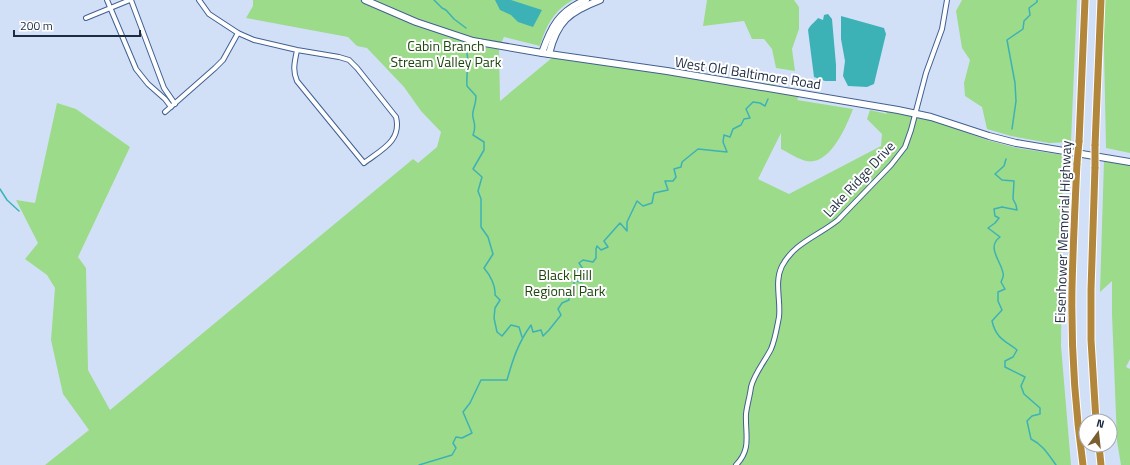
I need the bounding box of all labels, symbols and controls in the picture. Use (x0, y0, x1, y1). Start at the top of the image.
scale bar (14, 12, 140, 38)
text: 200 m (20, 16, 53, 35)
park label: Cabin Branch Stream Valley Park (391, 35, 502, 72)
street label: West Old Baltimore Road (673, 51, 823, 94)
street label: Lake Ridge Drive (818, 136, 900, 221)
street label: Eisenhower Memorial Highway (1049, 140, 1076, 324)
park label: Black Hill Regional Park (525, 264, 606, 301)
north arrow (1078, 413, 1118, 453)
text: N (1095, 415, 1106, 432)

